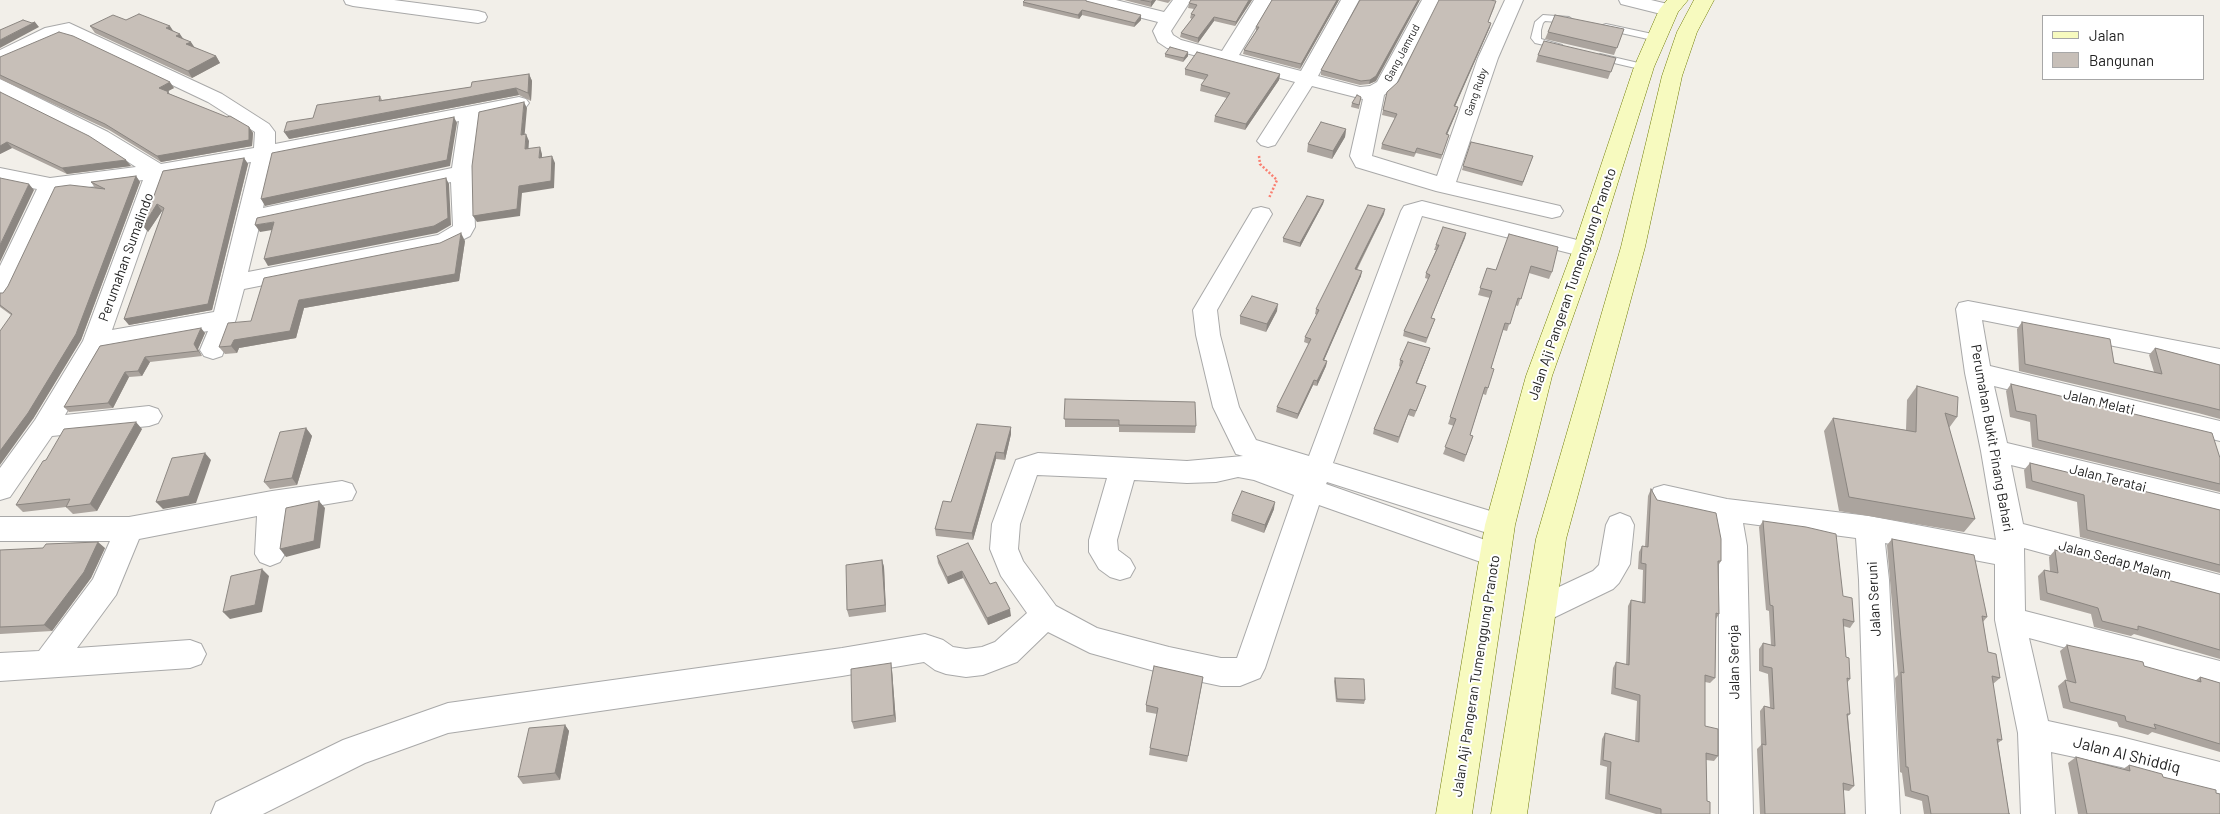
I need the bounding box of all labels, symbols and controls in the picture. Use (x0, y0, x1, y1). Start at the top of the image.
legend (2042, 15, 2205, 80)
street label: Gang Jamrud (1381, 22, 1423, 84)
text: Jalan (2089, 26, 2125, 44)
text: Bangunan (2089, 51, 2154, 69)
street label: Gang Ruby (1462, 66, 1490, 118)
street label: Jalan Aji Pangeran Tumenggung Pranoto (1524, 166, 1620, 402)
street label: Perumahan Sumalindo (95, 190, 157, 324)
street label: Perumahan Bukit Pinang Bahari (1967, 343, 2017, 533)
street label: Jalan Melati (2062, 386, 2136, 418)
street label: Jalan Teratai (2068, 460, 2148, 496)
street label: Jalan Sedap Malam (2057, 537, 2173, 583)
street label: Jalan Aji Pangeran Tumenggung Pranoto (1449, 554, 1503, 798)
street label: Jalan Seruni (1864, 561, 1884, 637)
street label: Jalan Seroja (1725, 624, 1743, 700)
street label: Jalan Al Shiddiq (2071, 732, 2183, 778)

